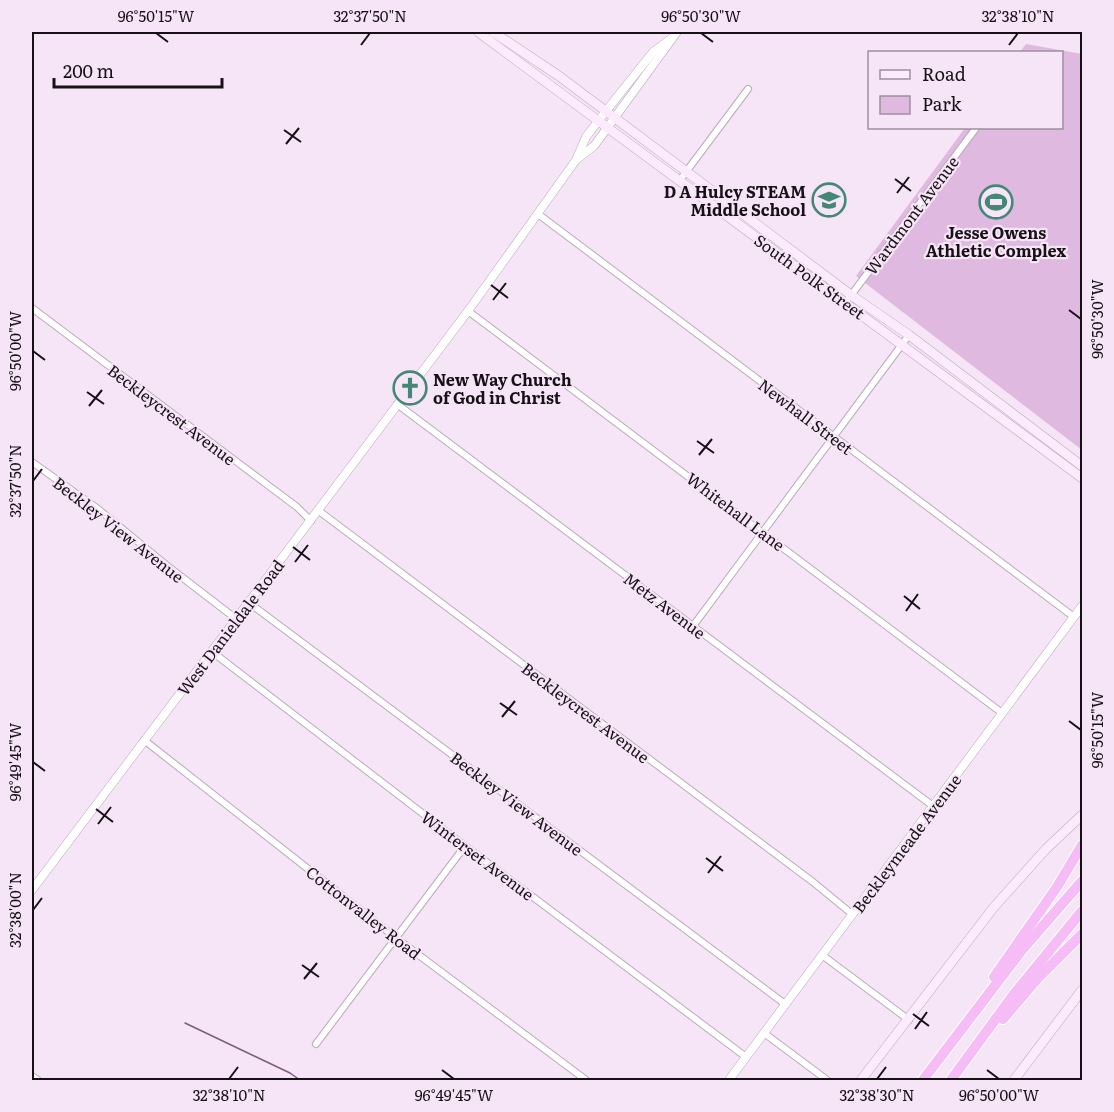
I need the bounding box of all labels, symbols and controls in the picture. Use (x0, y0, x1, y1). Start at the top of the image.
text: 96°50'15"W (118, 4, 195, 27)
text: 32°37'50"N (333, 4, 407, 27)
text: 96°50'30"W (661, 4, 741, 27)
text: 32°38'10"N (981, 4, 1055, 27)
scale bar (54, 51, 222, 89)
legend (868, 51, 1063, 129)
text: 200 m (63, 57, 114, 84)
text: Road (922, 60, 966, 87)
text: Park (922, 90, 963, 117)
street label: Wardmont Avenue (858, 151, 964, 279)
place label: D A Hulcy STEAM Middle School (664, 179, 806, 221)
school or university icon: D A Hulcy STEAM Middle School (811, 182, 847, 218)
sports icon: Jesse Owens Athletic Complex (978, 184, 1014, 220)
place label: Jesse Owens Athletic Complex (926, 220, 1067, 262)
street label: South Polk Street (750, 228, 871, 325)
text: 96°50'30"W (1085, 279, 1108, 359)
text: 96°50'00"W (3, 310, 26, 391)
street label: Beckleycrest Avenue (103, 358, 241, 470)
place label: New Way Church of God in Christ (433, 367, 572, 409)
church icon: New Way Church of God in Christ (392, 370, 428, 406)
street label: Newhall Street (754, 372, 859, 460)
text: 32°37'50"N (3, 444, 26, 518)
street label: Whitehall Lane (682, 466, 790, 556)
street label: Beckley View Avenue (48, 470, 190, 588)
street label: West Danieldale Road (171, 554, 289, 700)
street label: Metz Avenue (619, 566, 711, 644)
street label: Beckleycrest Avenue (517, 656, 655, 768)
text: 96°50'15"W (1085, 691, 1108, 768)
text: 96°49'45"W (3, 722, 26, 801)
street label: Beckley View Avenue (446, 745, 588, 861)
street label: Beckleymeade Avenue (846, 768, 966, 918)
street label: Winterset Avenue (417, 805, 539, 905)
street label: Cottonvalley Road (301, 859, 427, 965)
text: 32°38'00"N (3, 872, 26, 948)
text: 32°38'10"N (192, 1083, 266, 1106)
text: 96°49'45"W (415, 1083, 494, 1106)
text: 32°38'30"N (839, 1083, 915, 1106)
text: 96°50'00"W (959, 1083, 1040, 1106)

